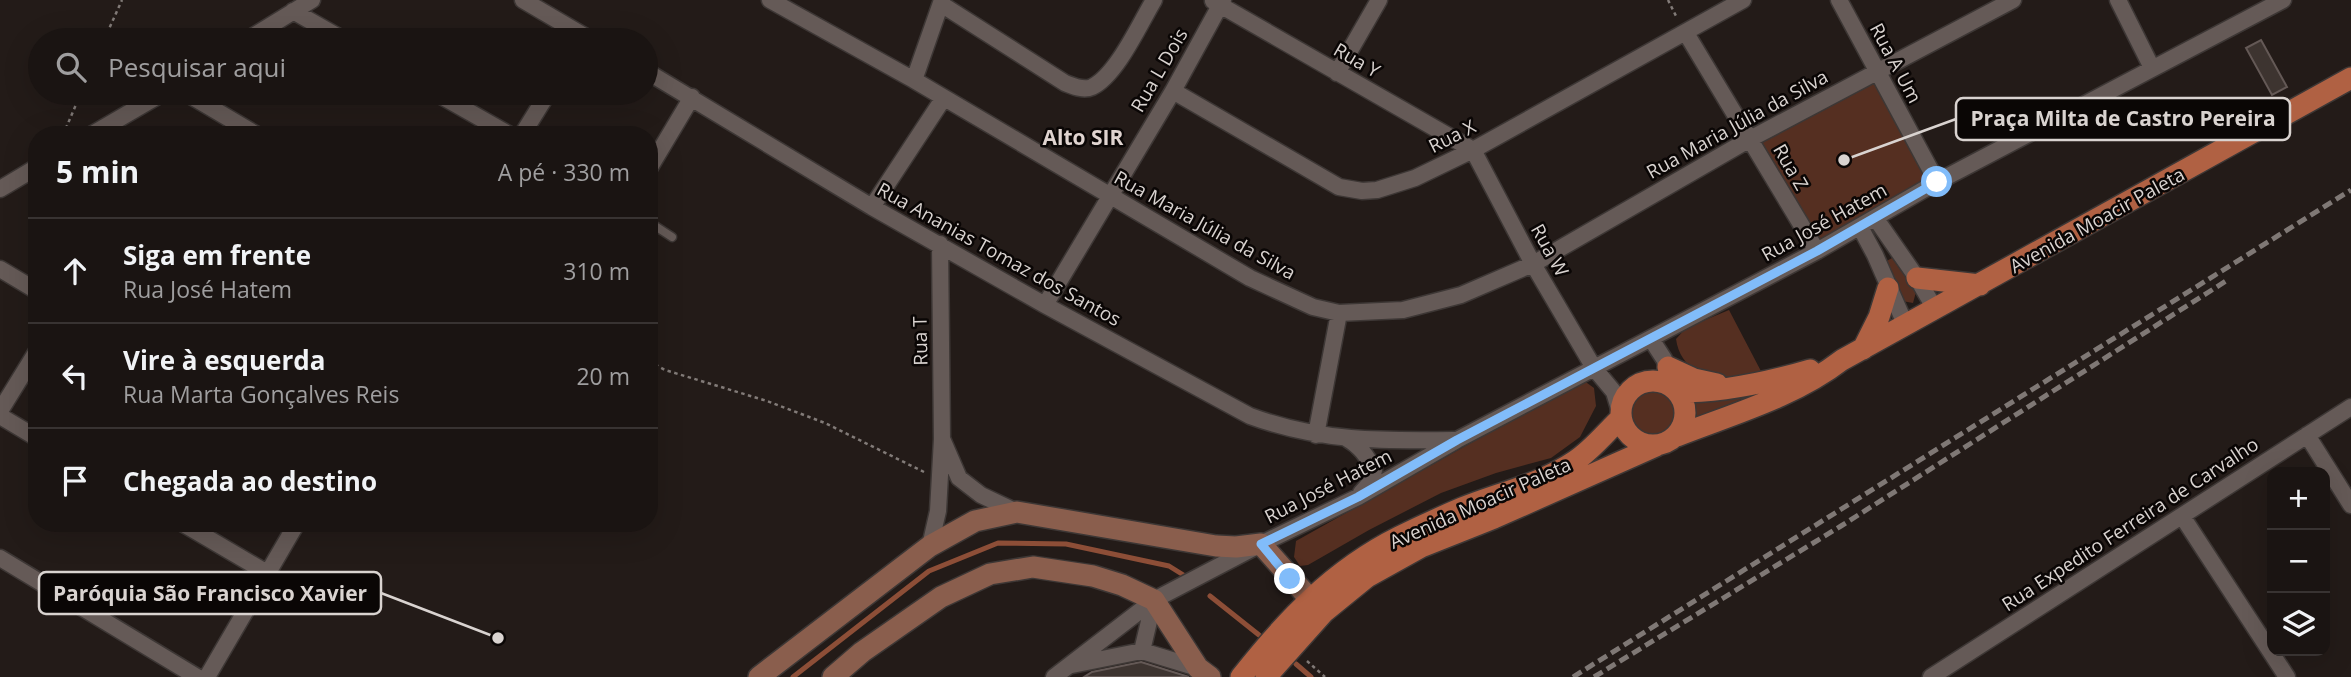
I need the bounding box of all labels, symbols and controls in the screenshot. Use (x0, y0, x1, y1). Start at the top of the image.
street label: Rua A Um (1864, 18, 1928, 108)
street label: Rua L Dois (1125, 23, 1193, 117)
search box (28, 28, 658, 105)
street label: Rua Y (1329, 36, 1385, 84)
icon: search (52, 48, 90, 86)
text: Pesquisar aqui (108, 49, 286, 85)
street label: Rua Maria Júlia da Silva (1642, 63, 1832, 185)
callout: Praça Milta de Castro Pereira (1956, 98, 2290, 140)
text: Praça Milta de Castro Pereira (1970, 104, 2276, 132)
street label: Rua X (1424, 113, 1480, 159)
district label: Alto SIR (1043, 123, 1124, 151)
street label: Rua Z (1767, 139, 1815, 195)
text: 5 min (56, 151, 139, 192)
text: A pé · 330 m (498, 156, 630, 188)
street label: Avenida Moacir Paleta (2005, 161, 2189, 279)
street label: Rua Maria Júlia da Silva (1110, 164, 1300, 286)
route start (1921, 166, 1952, 197)
street label: Rua Ananias Tomaz dos Santos (872, 176, 1126, 332)
street label: Rua José Hatem (1757, 177, 1891, 267)
street label: Rua W (1525, 219, 1575, 281)
text: Siga em frente (123, 237, 311, 273)
icon: ahead (56, 252, 94, 290)
text: 310 m (563, 255, 630, 287)
text: Rua José Hatem (123, 273, 292, 305)
street label: Rua T (907, 316, 933, 366)
text: Vire à esquerda (123, 342, 325, 378)
icon: left (56, 357, 94, 395)
text: 20 m (576, 360, 630, 392)
text: Rua Marta Gonçalves Reis (123, 378, 399, 410)
street label: Rua Expedito Ferreira de Carvalho (1997, 431, 2263, 617)
street label: Rua José Hatem (1260, 443, 1396, 529)
street label: Avenida Moacir Paleta (1385, 451, 1575, 555)
icon: arrive (56, 462, 94, 500)
text: Chegada ao destino (123, 463, 377, 499)
map controls (2267, 467, 2330, 656)
button: + (2267, 467, 2330, 530)
button: − (2267, 530, 2330, 593)
route end (1274, 563, 1305, 594)
callout: Paróquia São Francisco Xavier (39, 572, 381, 614)
text: Paróquia São Francisco Xavier (53, 579, 368, 607)
button: layers (2267, 593, 2330, 656)

